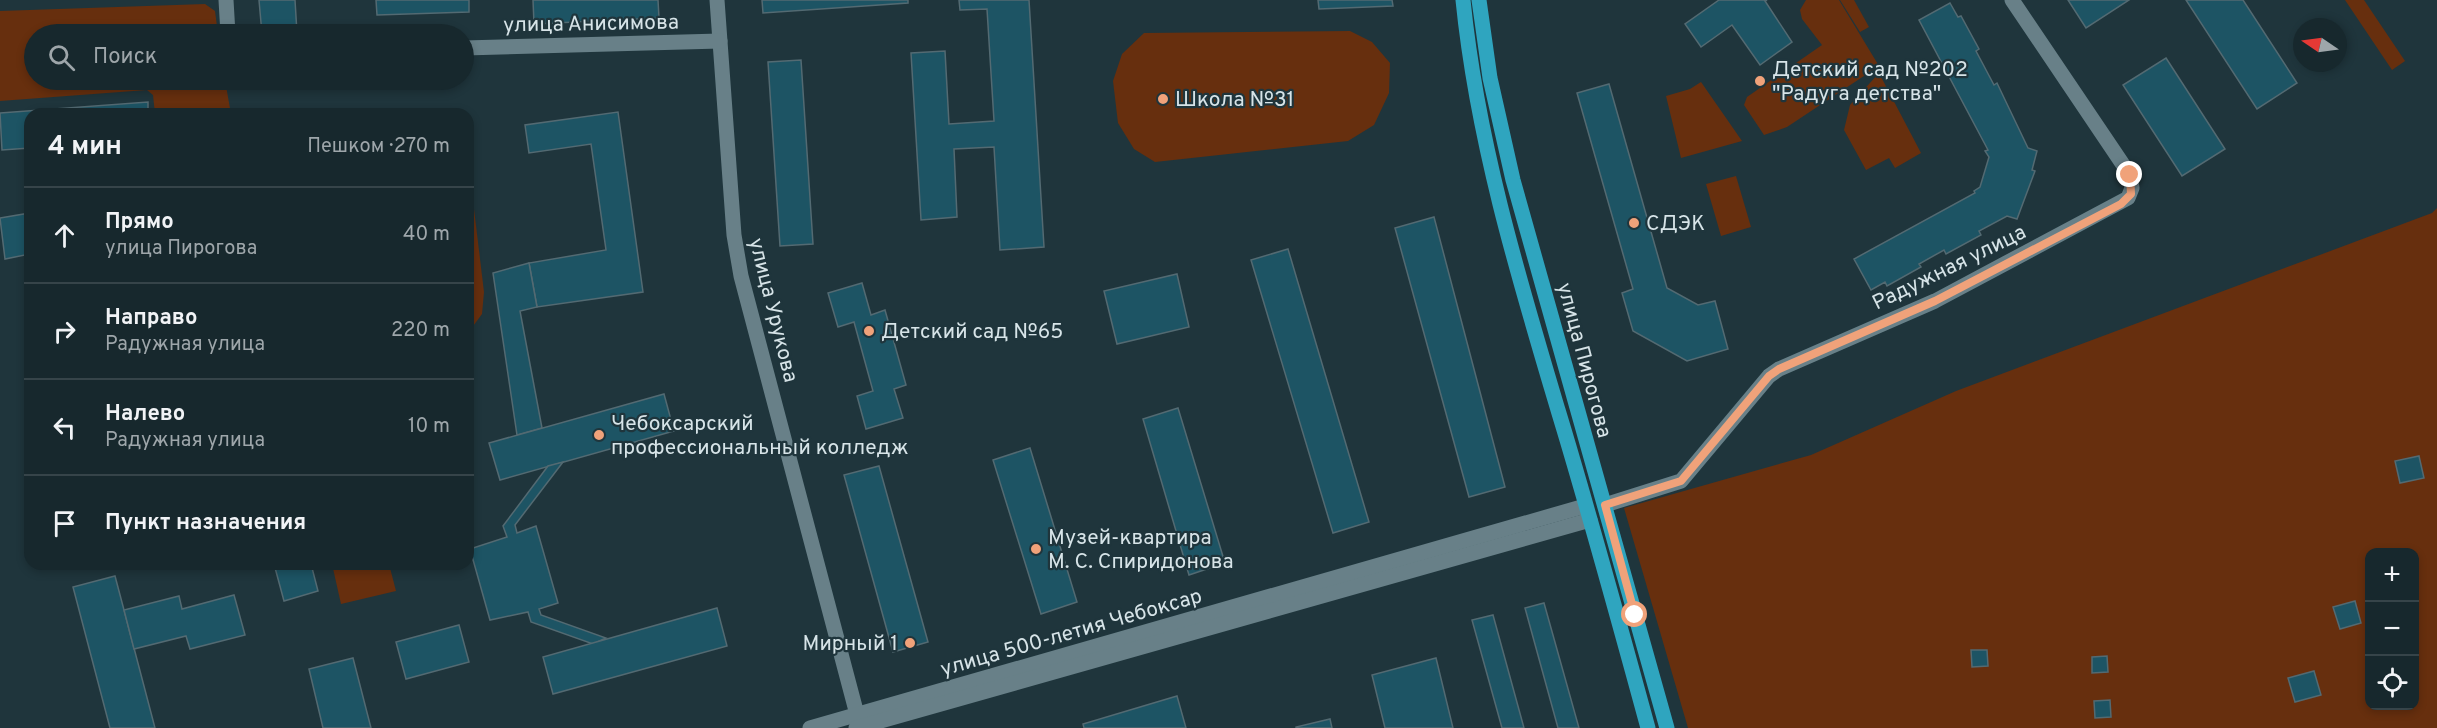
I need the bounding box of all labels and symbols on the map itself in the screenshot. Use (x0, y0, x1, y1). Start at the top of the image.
street label: улица Анисимова (503, 9, 679, 40)
north arrow (2293, 18, 2347, 72)
place label: Детский сад №202 "Радуга детства" (1772, 57, 1968, 108)
marker: Детский сад №202 "Радуга детства" (1753, 74, 1767, 88)
place label: Школа №31 (1175, 87, 1294, 114)
marker: Школа №31 (1156, 92, 1170, 106)
route end (2116, 161, 2142, 187)
place label: СДЭК (1646, 211, 1705, 238)
marker: СДЭК (1627, 216, 1641, 230)
street label: Радужная улица (1868, 219, 2031, 317)
street label: улица Урукова (742, 235, 804, 385)
street label: улица Пирогова (1550, 280, 1617, 441)
place label: Детский сад №65 (881, 319, 1063, 346)
marker: Детский сад №65 (862, 324, 876, 338)
place label: Чебоксарский профессиональный колледж (611, 411, 909, 462)
marker: Чебоксарский профессиональный колледж (592, 428, 606, 442)
place label: Музей-квартира М. С. Спиридонова (1048, 525, 1234, 576)
marker: Музей-квартира М. С. Спиридонова (1029, 542, 1043, 556)
street label: улица 500-летия Чебоксар (938, 583, 1205, 684)
route start (1621, 601, 1647, 627)
place label: Мирный 1 (803, 631, 898, 658)
marker: Мирный 1 (903, 636, 917, 650)

